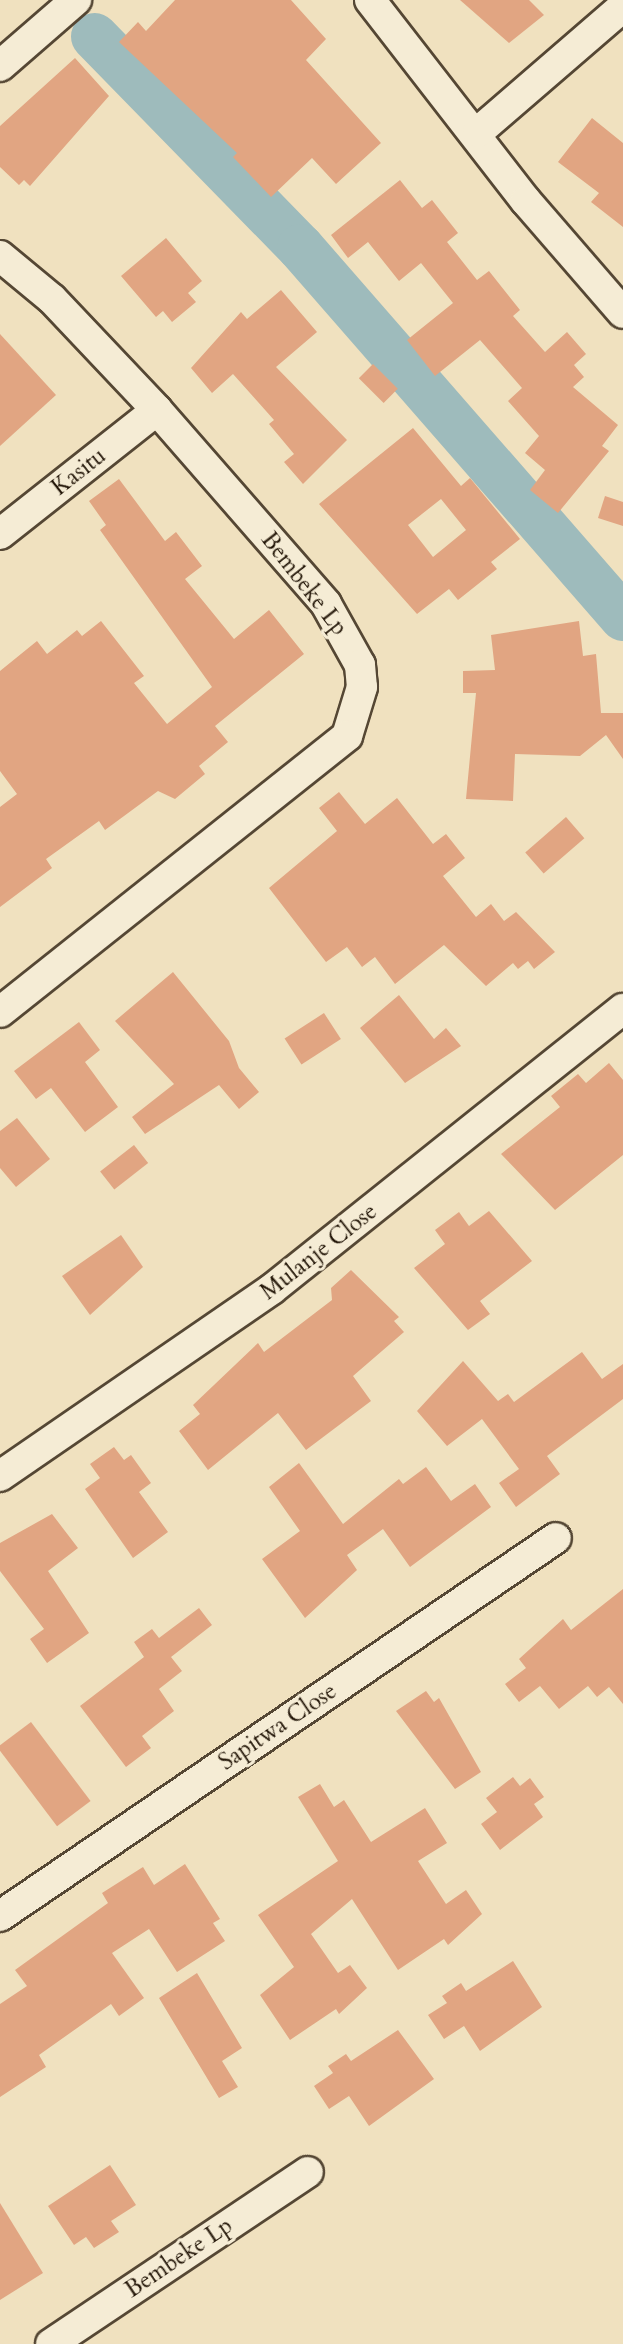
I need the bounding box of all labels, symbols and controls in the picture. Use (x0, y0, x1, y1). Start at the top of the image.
street label: Kasitu (46, 442, 112, 502)
street label: Bembeke Lp (255, 527, 353, 641)
street label: Mulanje Close (255, 1198, 383, 1306)
street label: Sapitwa Close (214, 1678, 342, 1776)
street label: Bembeke Lp (120, 2212, 238, 2304)

